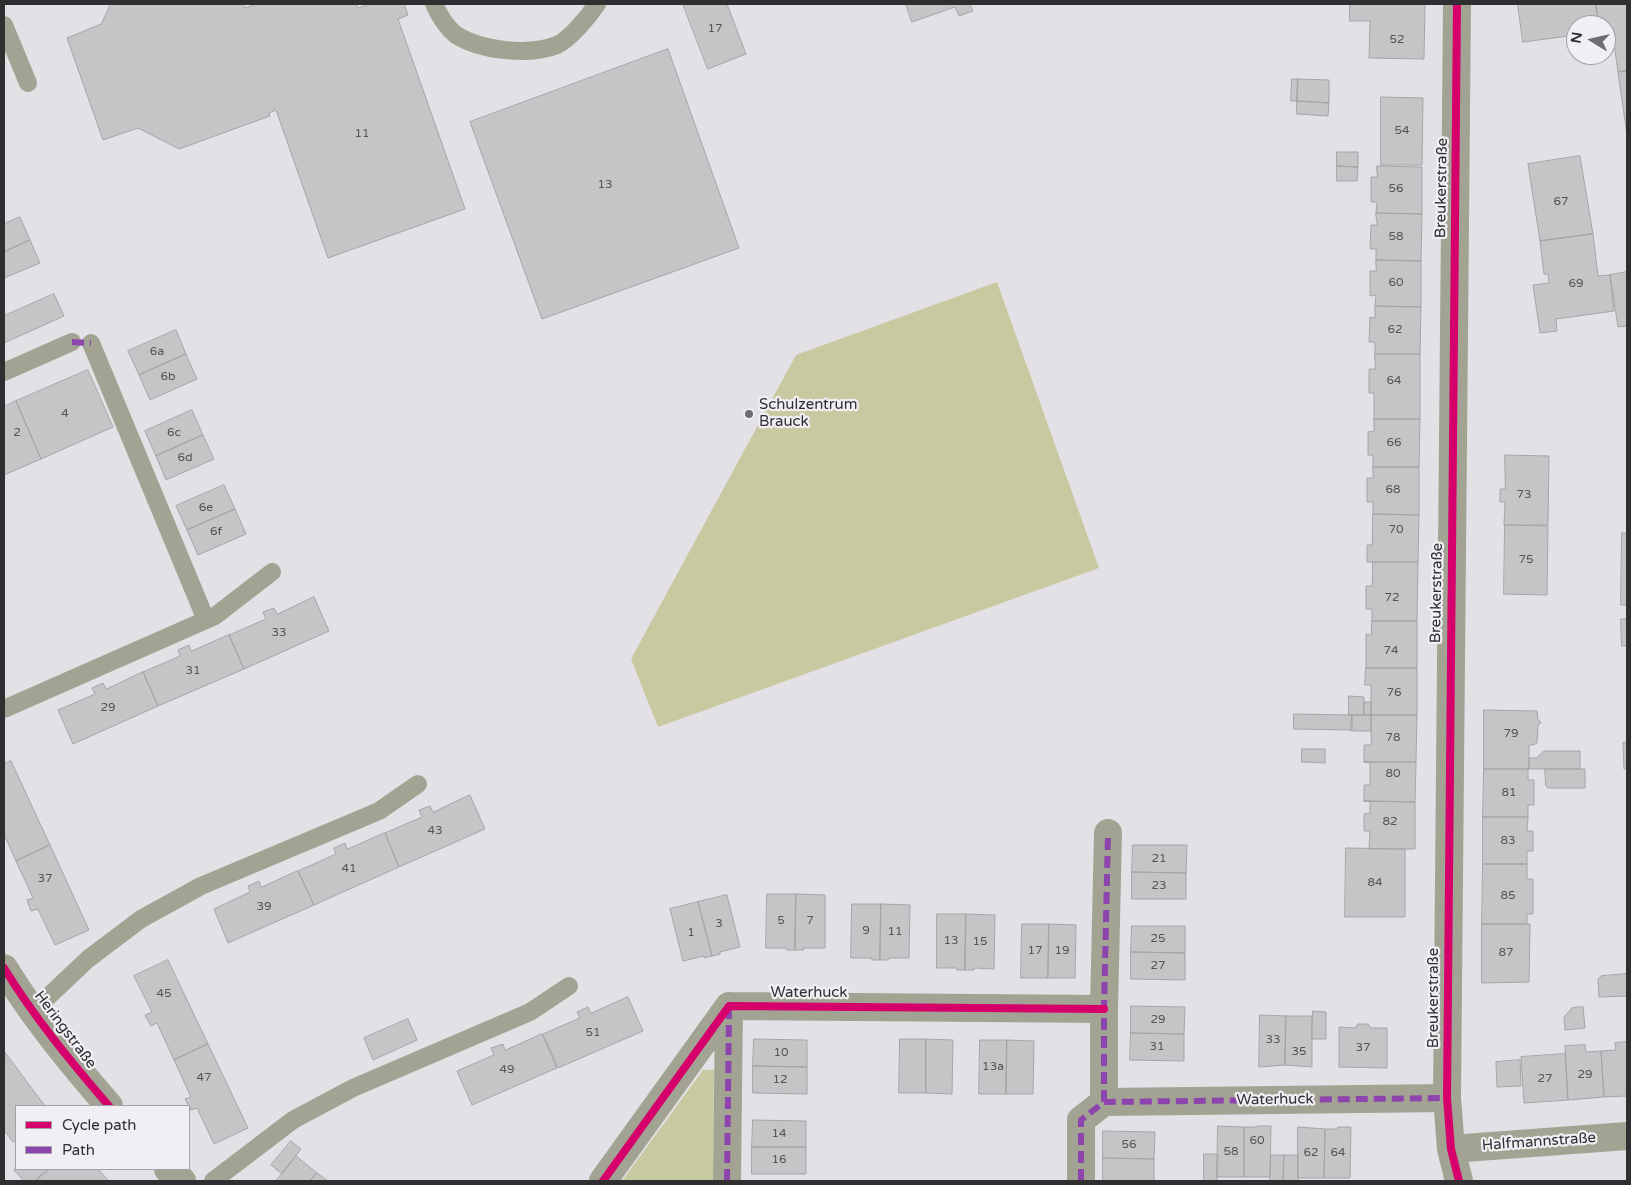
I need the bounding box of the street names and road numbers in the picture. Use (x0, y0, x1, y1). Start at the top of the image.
street label: Breukerstraße (1432, 138, 1452, 238)
street label: Breukerstraße (1427, 543, 1447, 643)
street label: Breukerstraße (1425, 948, 1443, 1048)
street label: Waterhuck (770, 984, 848, 1002)
street label: Heringstraße (30, 988, 100, 1072)
street label: Waterhuck (1236, 1090, 1314, 1110)
street label: Halfmannstraße (1481, 1129, 1597, 1155)

